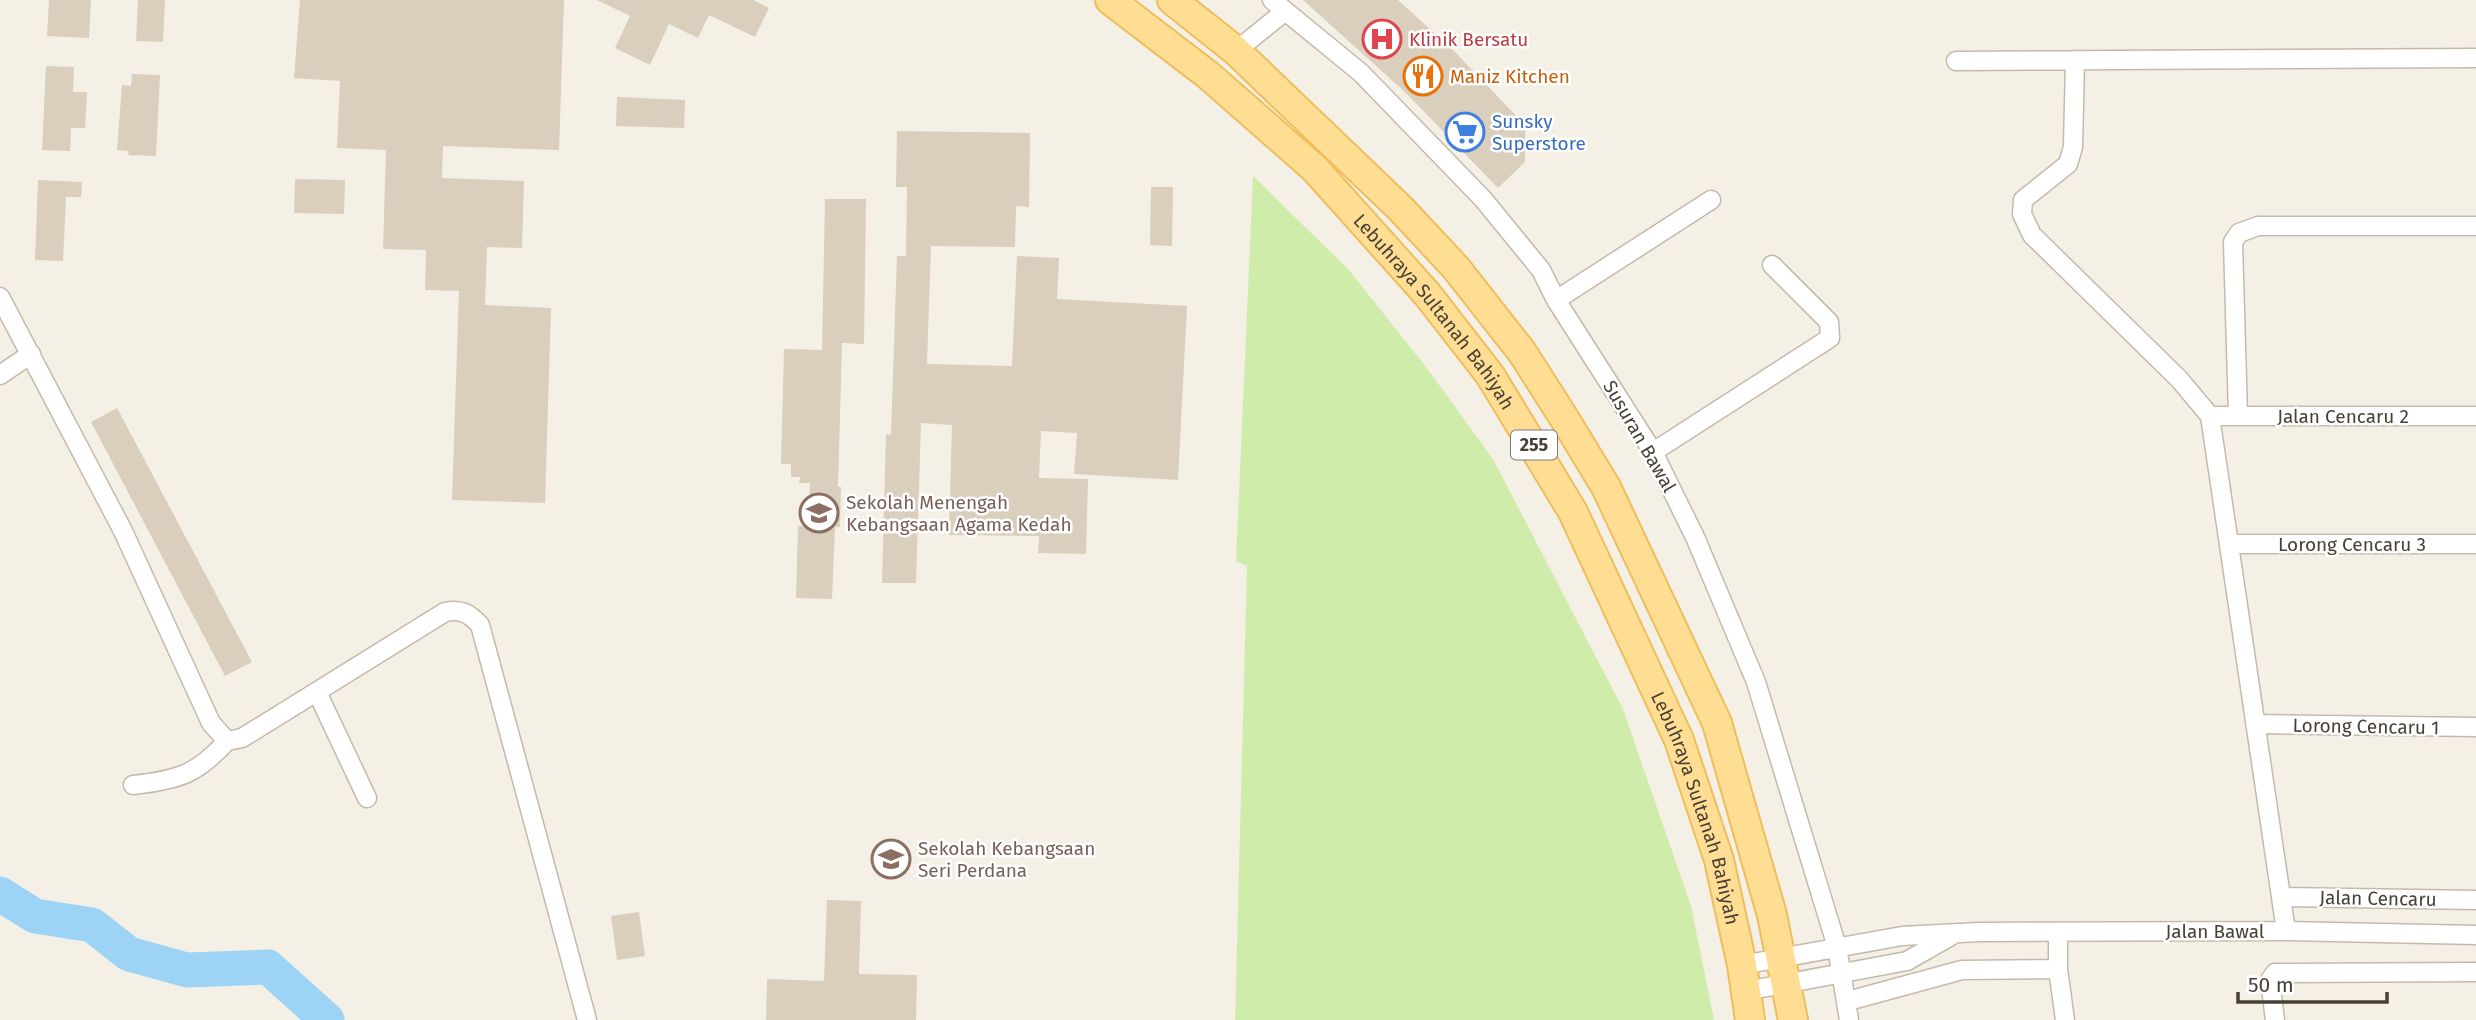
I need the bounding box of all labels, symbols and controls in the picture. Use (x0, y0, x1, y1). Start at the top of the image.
hospital icon: Klinik Bersatu (1361, 18, 1403, 60)
place label: Klinik Bersatu (1409, 28, 1528, 51)
restaurant icon: Maniz Kitchen (1402, 55, 1444, 97)
place label: Maniz Kitchen (1450, 65, 1570, 88)
place label: Sunsky Superstore (1492, 110, 1586, 155)
supermarket icon: Sunsky Superstore (1444, 111, 1486, 153)
street label: Lebuhraya Sultanah Bahiyah (1349, 209, 1519, 414)
street label: Susuran Bawal (1598, 376, 1681, 497)
street label: Jalan Cencaru 2 (2277, 405, 2409, 428)
road number: 255 (1511, 430, 1557, 460)
place label: Sekolah Menengah Kebangsaan Agama Kedah (846, 491, 1072, 536)
school or university icon: Sekolah Menengah Kebangsaan Agama Kedah (798, 492, 840, 534)
street label: Lorong Cencaru 3 (2278, 533, 2426, 556)
street label: Lebuhraya Sultanah Bahiyah (1646, 688, 1744, 927)
street label: Lorong Cencaru 1 (2292, 714, 2439, 739)
place label: Sekolah Kebangsaan Seri Perdana (918, 837, 1095, 882)
school or university icon: Sekolah Kebangsaan Seri Perdana (870, 838, 912, 880)
street label: Jalan Cencaru (2319, 886, 2437, 911)
street label: Jalan Bawal (2166, 920, 2265, 943)
scale bar (2238, 960, 2387, 1004)
text: 50 m (2248, 972, 2294, 998)

